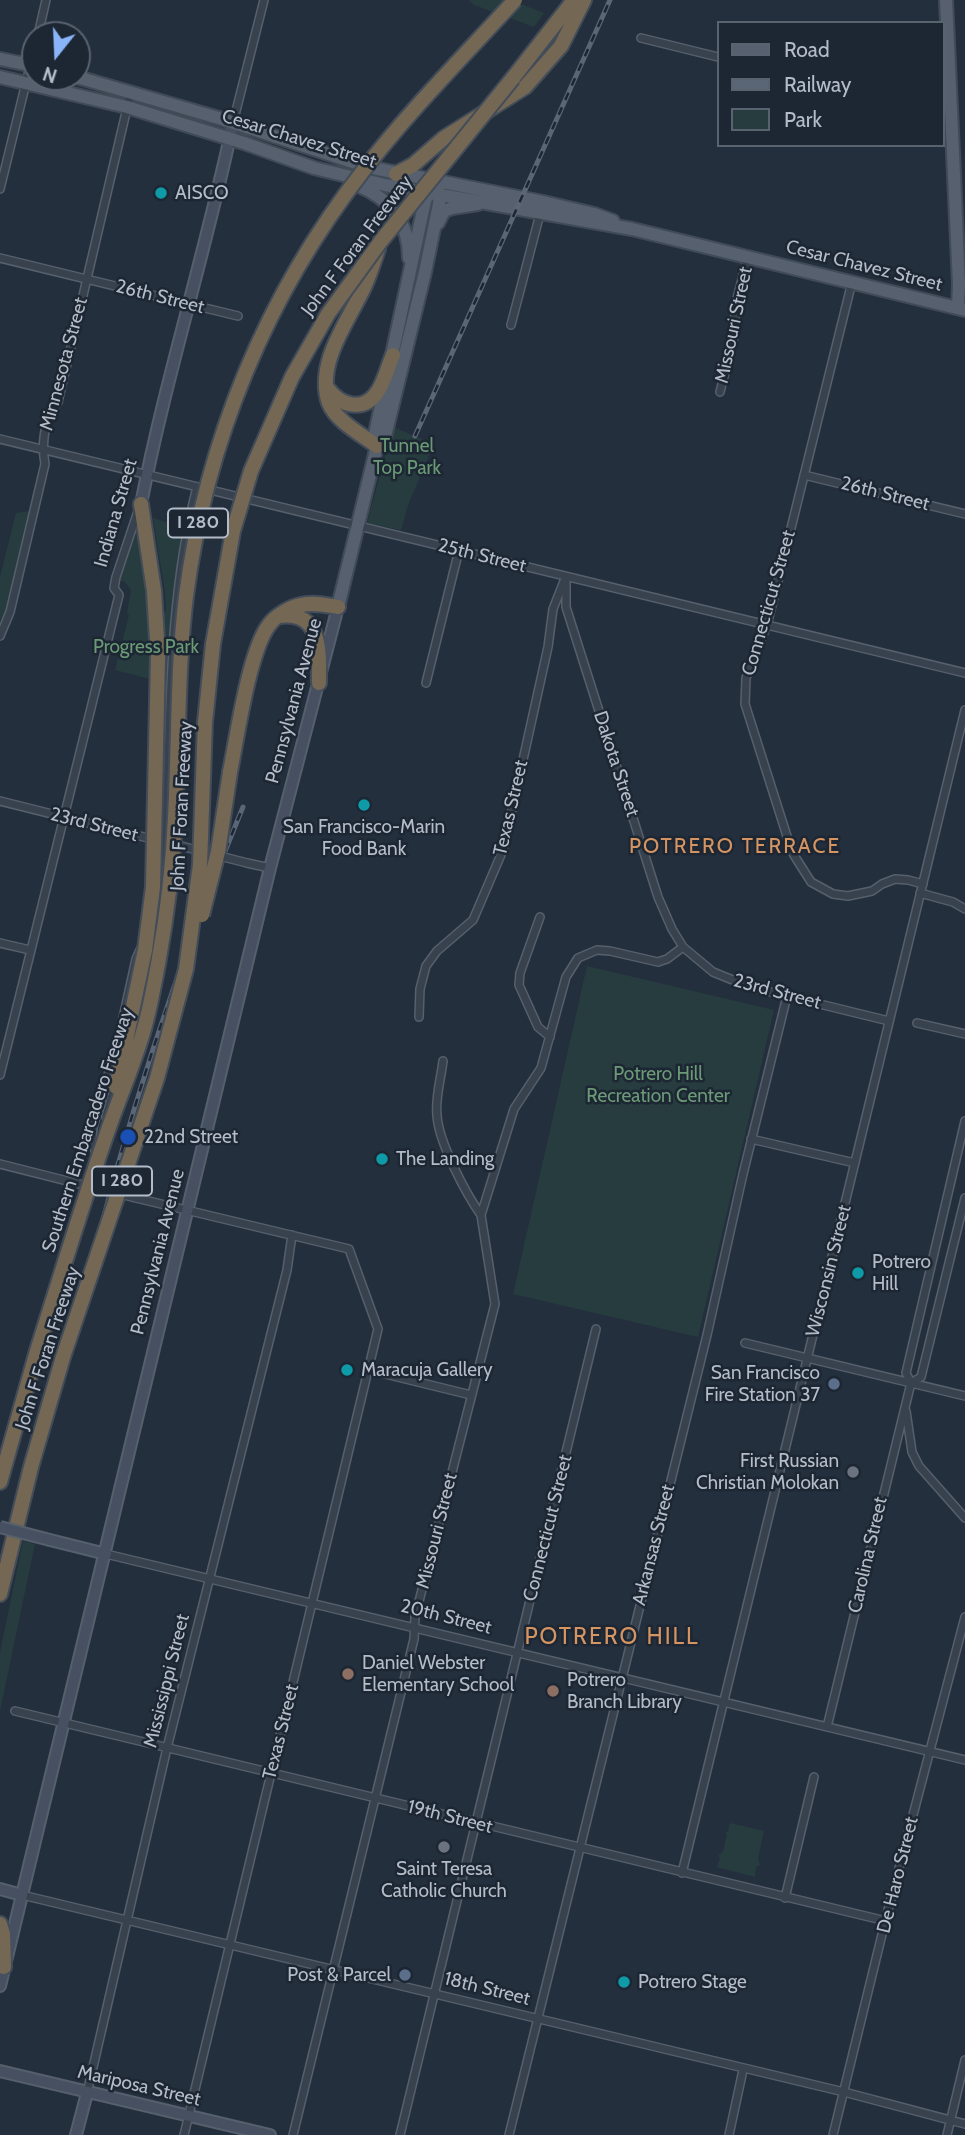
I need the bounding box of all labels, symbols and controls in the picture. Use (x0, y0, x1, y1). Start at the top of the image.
north arrow (21, 21, 91, 91)
legend (716, 21, 944, 147)
text: Road (784, 37, 830, 62)
text: N (40, 62, 60, 88)
text: Railway (784, 72, 851, 97)
street label: Cesar Chavez Street (219, 105, 379, 173)
text: Park (784, 107, 822, 132)
street label: John F Foran Freeway (297, 171, 417, 321)
place label: AISCO (175, 182, 229, 204)
marker: AISCO (153, 185, 169, 201)
street label: Cesar Chavez Street (784, 236, 944, 296)
street label: Missouri Street (711, 265, 757, 385)
street label: 26th Street (113, 275, 207, 319)
street label: Minnesota Street (35, 295, 93, 433)
park label: Tunnel Top Park (373, 435, 441, 479)
street label: Indiana Street (90, 456, 142, 570)
street label: 26th Street (838, 472, 932, 516)
road number: I 280 (168, 508, 228, 538)
street label: Connecticut Street (737, 528, 801, 678)
street label: 25th Street (436, 534, 528, 578)
street label: Pennsylvania Avenue (261, 616, 327, 786)
park label: Progress Park (93, 636, 199, 658)
street label: Dakota Street (588, 708, 644, 820)
street label: John F Foran Freeway (166, 720, 198, 892)
street label: Texas Street (489, 758, 533, 858)
marker: San Francisco-Marin Food Bank (356, 797, 372, 813)
street label: 23rd Street (48, 803, 140, 847)
place label: San Francisco-Marin Food Bank (283, 816, 445, 860)
district label: POTRERO TERRACE (631, 834, 839, 860)
street label: 23rd Street (731, 969, 823, 1015)
street label: Southern Embarcadero Freeway (38, 1005, 138, 1255)
park label: Potrero Hill Recreation Center (586, 1063, 730, 1107)
place label: 22nd Street (144, 1126, 238, 1148)
marker: 22nd Street (118, 1127, 138, 1147)
place label: The Landing (396, 1148, 494, 1170)
marker: The Landing (374, 1151, 390, 1167)
road number: I 280 (92, 1166, 152, 1196)
street label: Pennsylvania Avenue (126, 1167, 190, 1337)
street label: Wisconsin Street (802, 1203, 856, 1339)
place label: Potrero Hill (872, 1251, 931, 1295)
street label: John F Foran Freeway (11, 1264, 85, 1432)
marker: Potrero Hill (850, 1265, 866, 1281)
place label: Maracuja Gallery (361, 1359, 493, 1381)
marker: Maracuja Gallery (339, 1362, 355, 1378)
place label: San Francisco Fire Station 37 (705, 1362, 820, 1406)
marker: San Francisco Fire Station 37 (826, 1376, 842, 1392)
place label: First Russian Christian Molokan (696, 1450, 839, 1494)
street label: Connecticut Street (519, 1452, 577, 1604)
marker: First Russian Christian Molokan (845, 1464, 861, 1480)
street label: Missouri Street (412, 1471, 462, 1591)
street label: Arkansas Street (628, 1482, 680, 1608)
street label: Carolina Street (844, 1495, 892, 1615)
street label: 20th Street (398, 1595, 494, 1639)
street label: Mississippi Street (139, 1612, 195, 1750)
district label: POTRERO HILL (526, 1623, 698, 1651)
place label: Daniel Webster Elementary School (362, 1652, 514, 1696)
marker: Daniel Webster Elementary School (340, 1666, 356, 1682)
place label: Potrero Branch Library (567, 1669, 682, 1713)
street label: Texas Street (258, 1682, 304, 1782)
marker: Potrero Branch Library (545, 1683, 561, 1699)
street label: 19th Street (405, 1795, 495, 1839)
street label: De Haro Street (873, 1814, 923, 1936)
marker: Saint Teresa Catholic Church (436, 1839, 452, 1855)
place label: Saint Teresa Catholic Church (381, 1858, 507, 1902)
place label: Post & Parcel (287, 1964, 391, 1986)
marker: Post & Parcel (397, 1967, 413, 1983)
street label: 18th Street (442, 1967, 532, 2011)
place label: Potrero Stage (638, 1971, 747, 1993)
marker: Potrero Stage (616, 1974, 632, 1990)
street label: Mariposa Street (75, 2061, 203, 2111)

